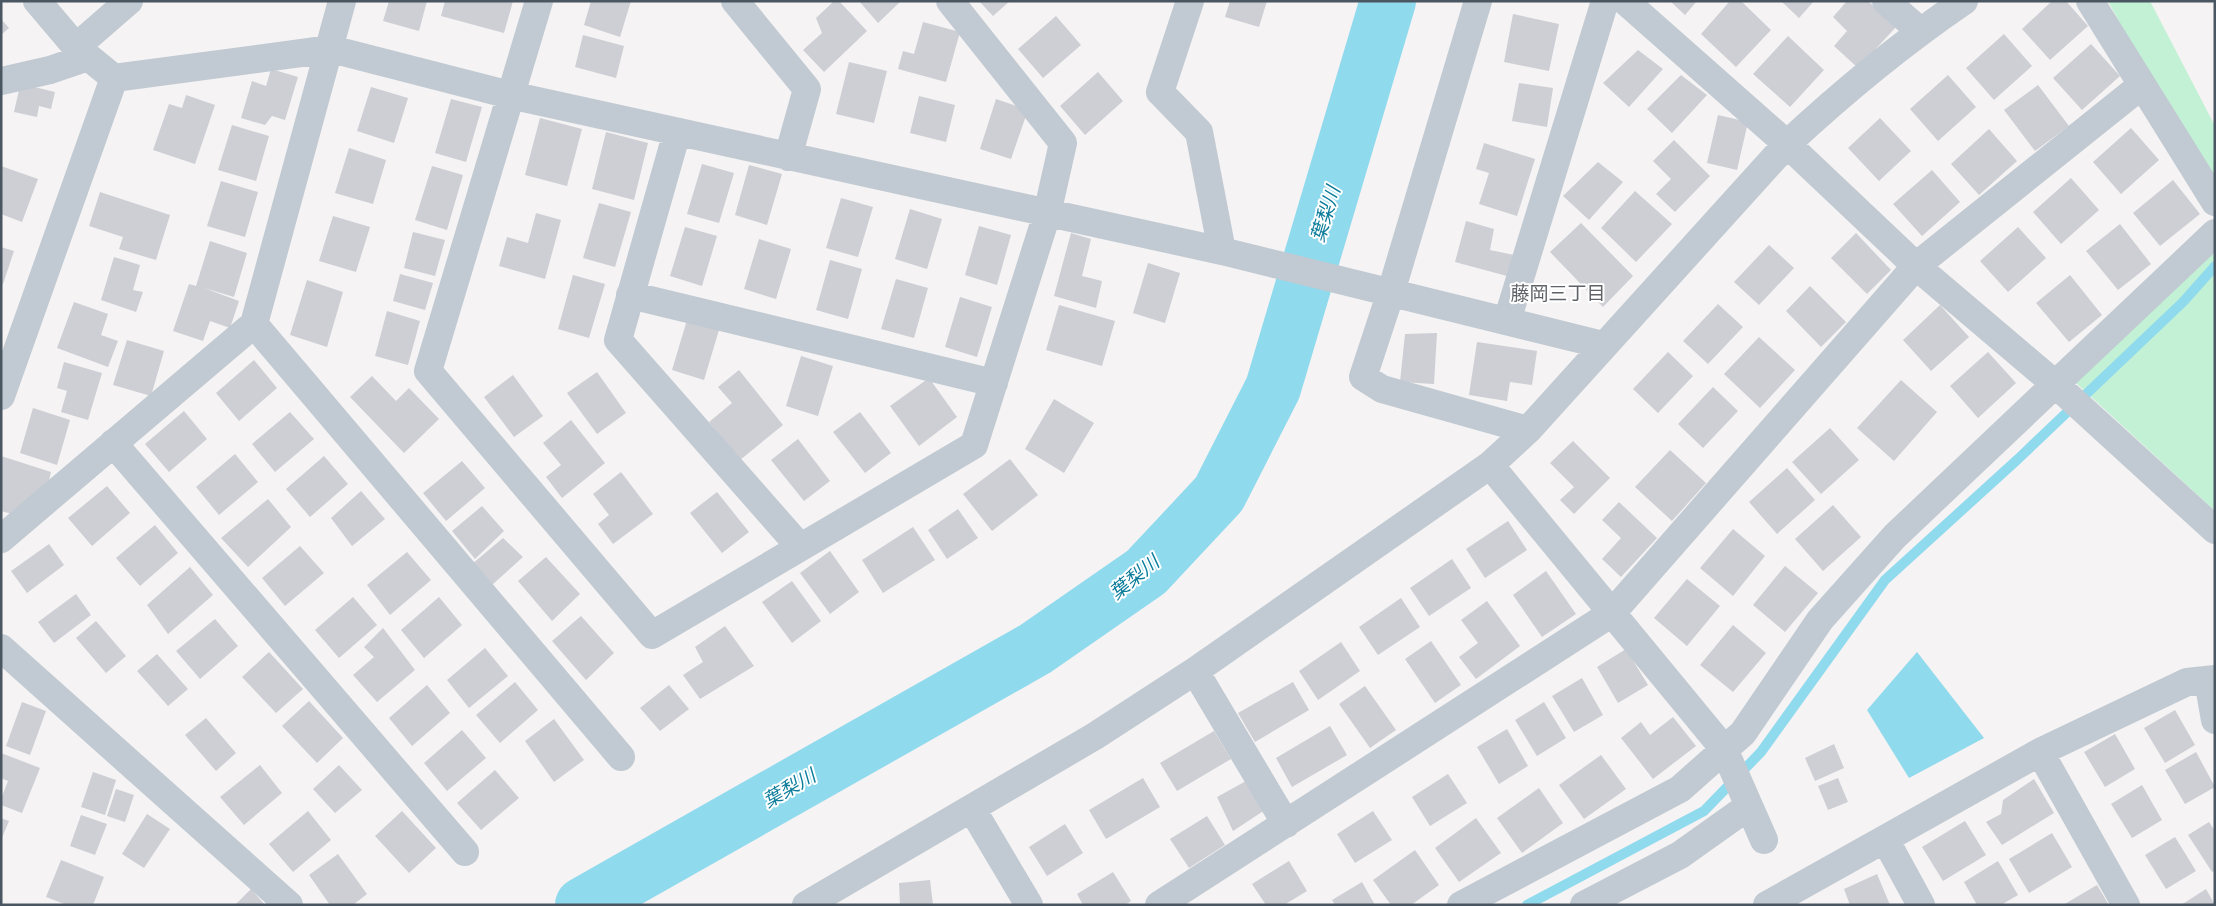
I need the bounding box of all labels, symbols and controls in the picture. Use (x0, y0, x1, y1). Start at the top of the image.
water label: 葉梨川 (1306, 182, 1345, 245)
district label: 藤岡三丁目 (1510, 282, 1606, 305)
water label: 葉梨川 (1105, 549, 1165, 604)
water label: 葉梨川 (759, 763, 821, 813)

